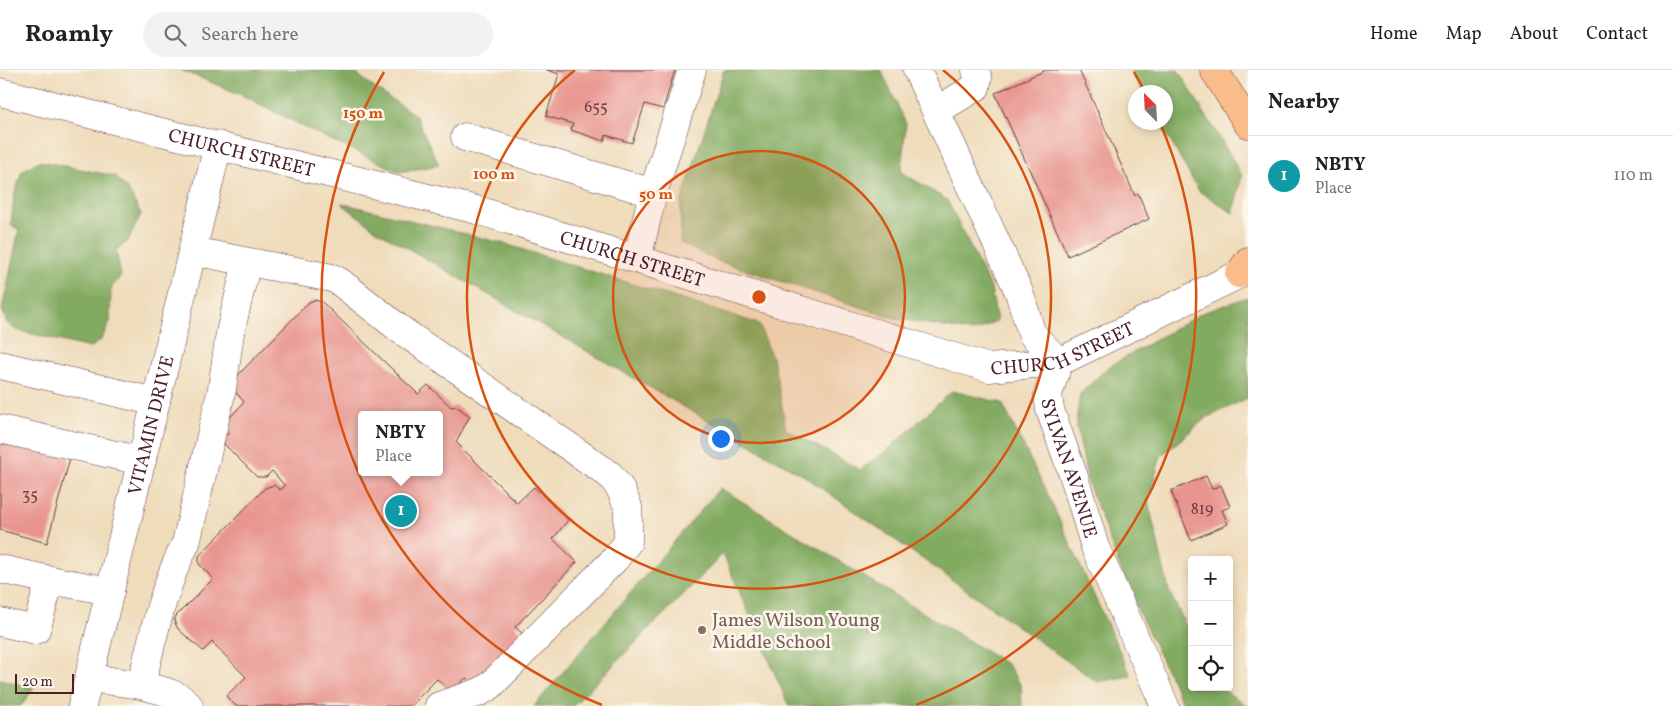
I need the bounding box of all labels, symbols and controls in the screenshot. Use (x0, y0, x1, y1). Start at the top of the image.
search box (143, 12, 493, 57)
text: Roamly (25, 18, 113, 52)
icon: search (161, 21, 189, 49)
text: Search here (201, 22, 298, 48)
text: Home (1370, 22, 1418, 47)
text: Map (1446, 22, 1482, 47)
text: About (1510, 22, 1558, 47)
text: Contact (1586, 22, 1648, 47)
north arrow (1128, 85, 1173, 130)
text: Nearby (1268, 88, 1339, 117)
house number: 655 (584, 97, 608, 119)
text: 150 m (343, 104, 383, 125)
street label: CHURCH STREET (165, 123, 317, 184)
text: NBTY (1315, 152, 1366, 178)
text: 100 m (473, 165, 516, 186)
text: 1 (1281, 165, 1287, 187)
text: 110 m (1614, 165, 1653, 187)
text: Place (1315, 178, 1352, 200)
text: 50 m (639, 185, 673, 206)
street label: CHURCH STREET (556, 225, 707, 294)
centre of rings (750, 288, 768, 306)
street label: CHURCH STREET (990, 316, 1139, 383)
street label: VITAMIN DRIVE (123, 353, 182, 498)
street label: SYLVAN AVENUE (1034, 397, 1103, 542)
popup (358, 411, 443, 476)
text: NBTY (375, 420, 426, 446)
your location (708, 426, 734, 452)
text: Place (375, 446, 412, 468)
house number: 35 (22, 485, 38, 507)
pin: 1 (385, 492, 417, 530)
house number: 819 (1191, 499, 1213, 521)
map controls (1188, 556, 1233, 691)
button: + (1188, 556, 1233, 601)
button: − (1188, 601, 1233, 646)
place label: James Wilson Young Middle School (712, 608, 880, 656)
marker: James Wilson Young Middle School (696, 624, 708, 636)
button: locate (1188, 646, 1233, 691)
scale bar (15, 671, 74, 694)
text: 20 m (22, 673, 53, 692)

